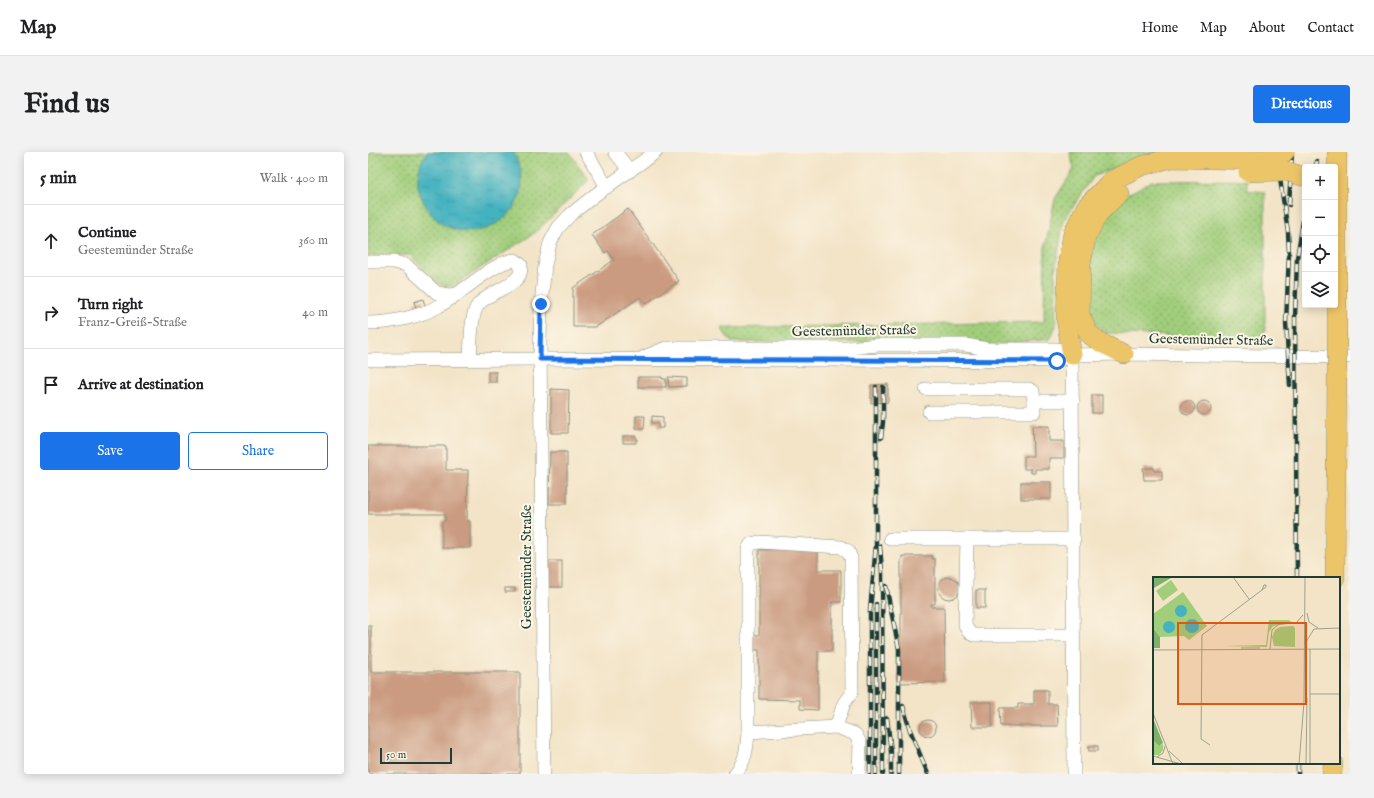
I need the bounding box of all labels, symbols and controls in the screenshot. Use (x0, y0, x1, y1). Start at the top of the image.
text: Map (20, 16, 56, 40)
text: Home (1142, 19, 1178, 37)
text: Map (1200, 19, 1227, 37)
text: About (1249, 19, 1285, 37)
text: Contact (1307, 19, 1354, 37)
button: Directions (1253, 85, 1350, 123)
text: Find us (24, 87, 110, 122)
map controls (1302, 164, 1338, 308)
button: + (1302, 164, 1338, 200)
text: 5 min (40, 168, 77, 189)
text: Walk · 400 m (260, 170, 328, 187)
button: − (1302, 200, 1338, 236)
text: Continue (78, 223, 136, 242)
icon: ahead (40, 230, 62, 252)
text: 360 m (298, 232, 328, 249)
button: locate (1302, 236, 1338, 272)
text: Geestemünder Straße (78, 242, 194, 259)
button: layers (1302, 272, 1338, 308)
text: Turn right (78, 295, 143, 314)
route end (532, 295, 550, 313)
icon: right (40, 302, 62, 324)
text: 40 m (302, 304, 328, 321)
text: Franz-Greiß-Straße (78, 314, 187, 331)
street label: Geestemünder Straße (792, 321, 917, 341)
street label: Geestemünder Straße (1149, 330, 1274, 350)
route start (1048, 352, 1066, 370)
icon: arrive (40, 374, 62, 396)
text: Arrive at destination (78, 375, 204, 394)
button: Save (40, 432, 180, 470)
button: Share (188, 432, 328, 470)
street label: Geestemünder Straße (518, 504, 536, 629)
inset map (1153, 577, 1340, 764)
scale bar (380, 746, 452, 765)
text: 50 m (386, 748, 406, 762)

